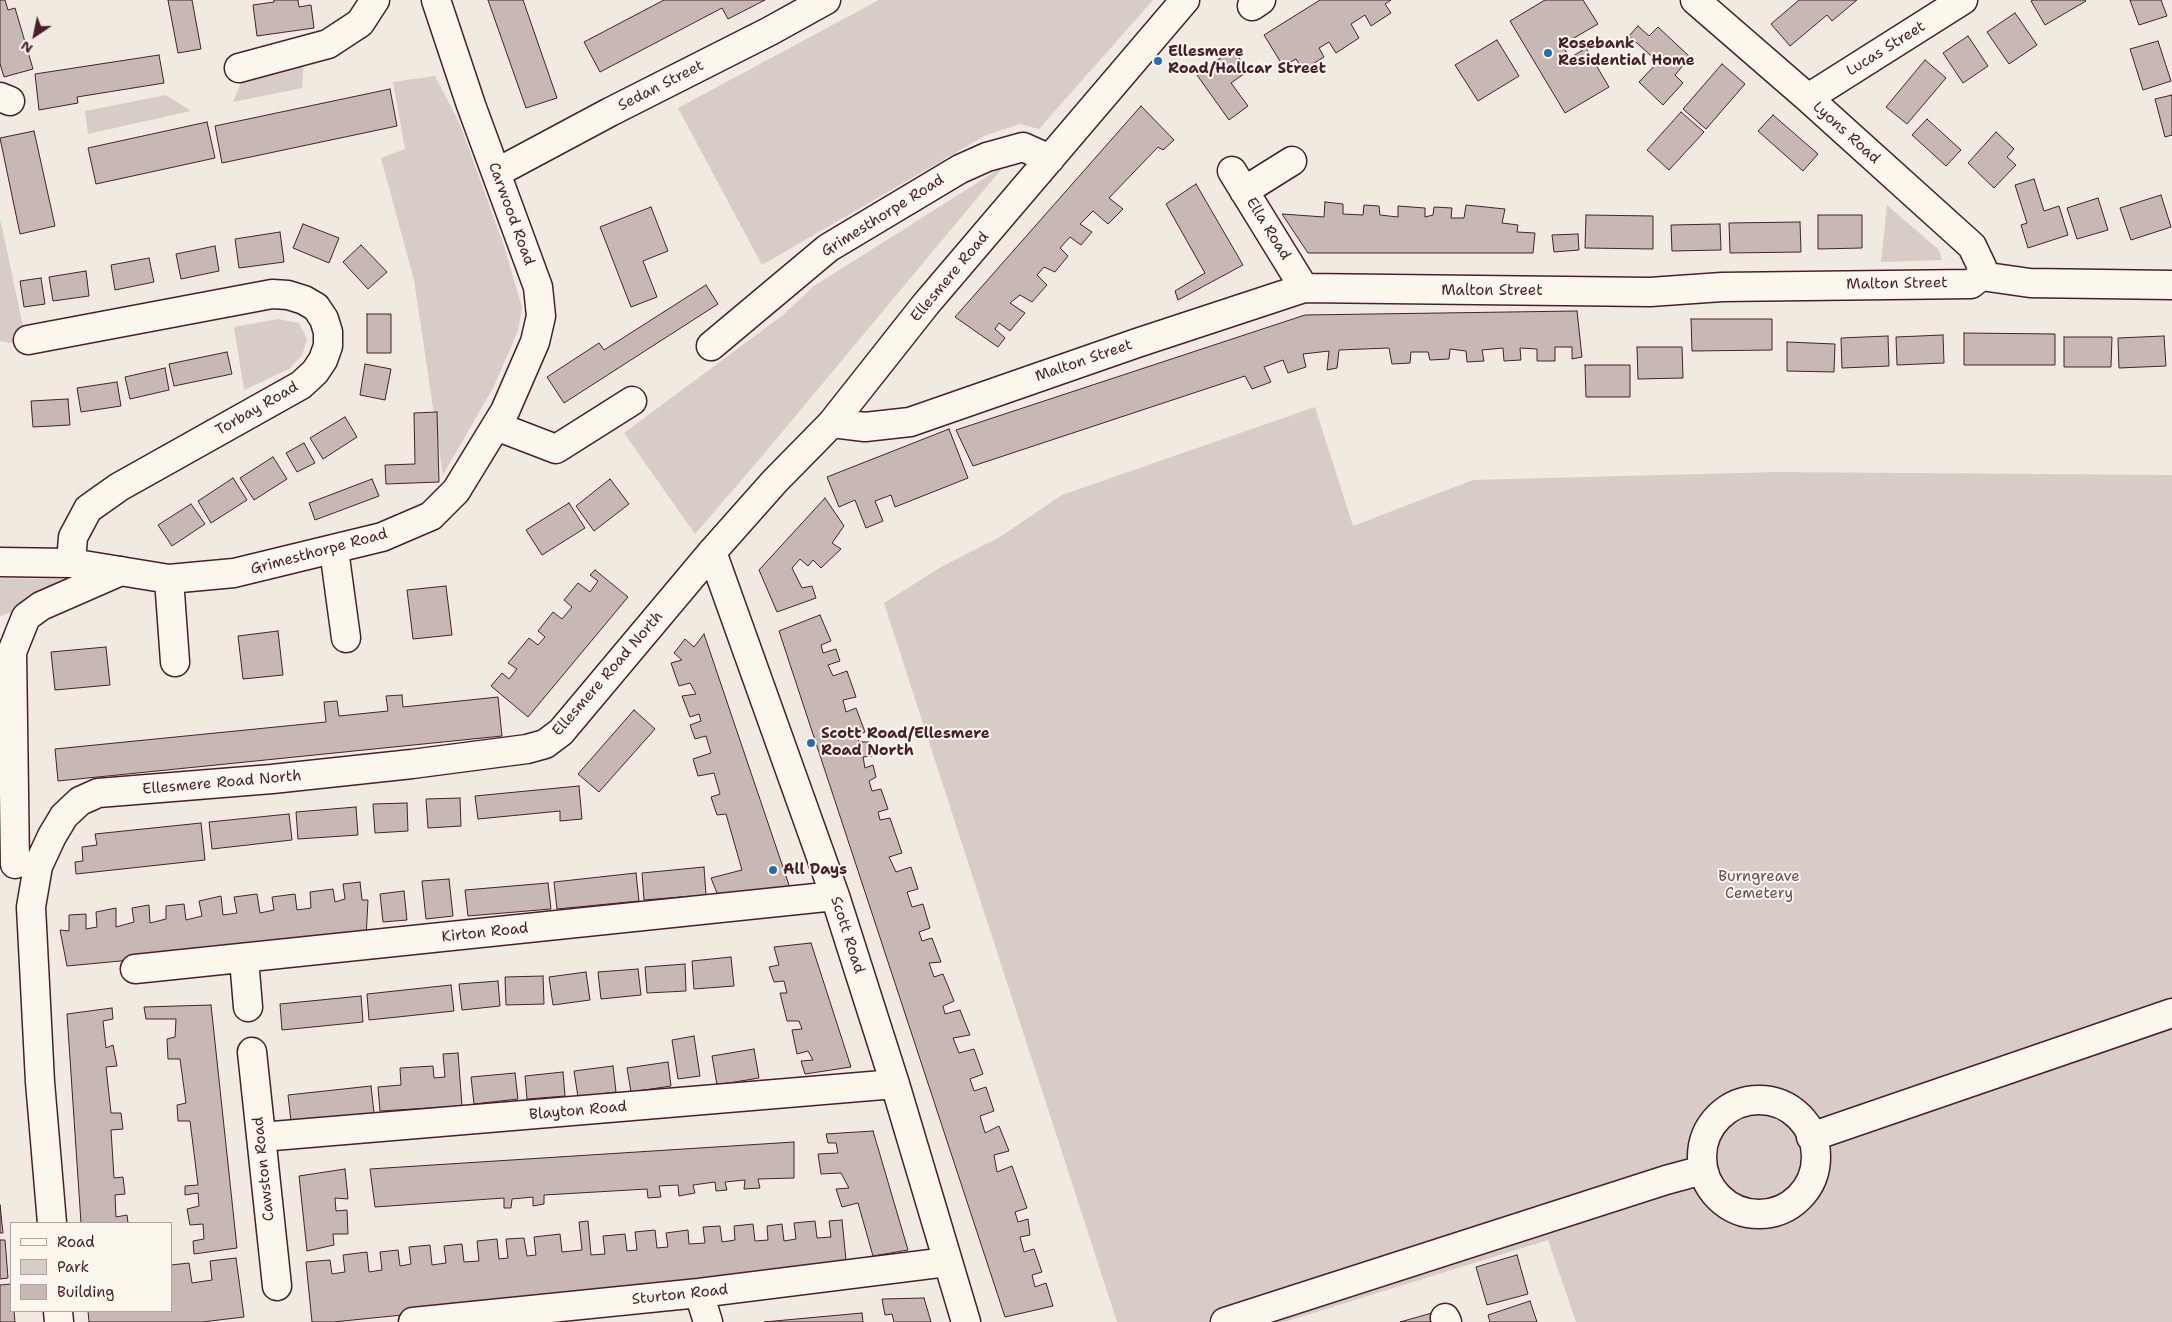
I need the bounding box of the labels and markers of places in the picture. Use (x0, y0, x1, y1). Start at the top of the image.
place label: Rosebank Residential Home (1558, 35, 1695, 70)
place label: Ellesmere Road/Hallcar Street (1168, 43, 1326, 78)
marker: Rosebank Residential Home (1542, 47, 1554, 59)
marker: Ellesmere Road/Hallcar Street (1152, 55, 1164, 67)
place label: Scott Road/Ellesmere Road North (821, 725, 990, 760)
marker: Scott Road/Ellesmere Road North (805, 737, 817, 749)
place label: All Days (783, 861, 847, 879)
marker: All Days (767, 864, 779, 876)

